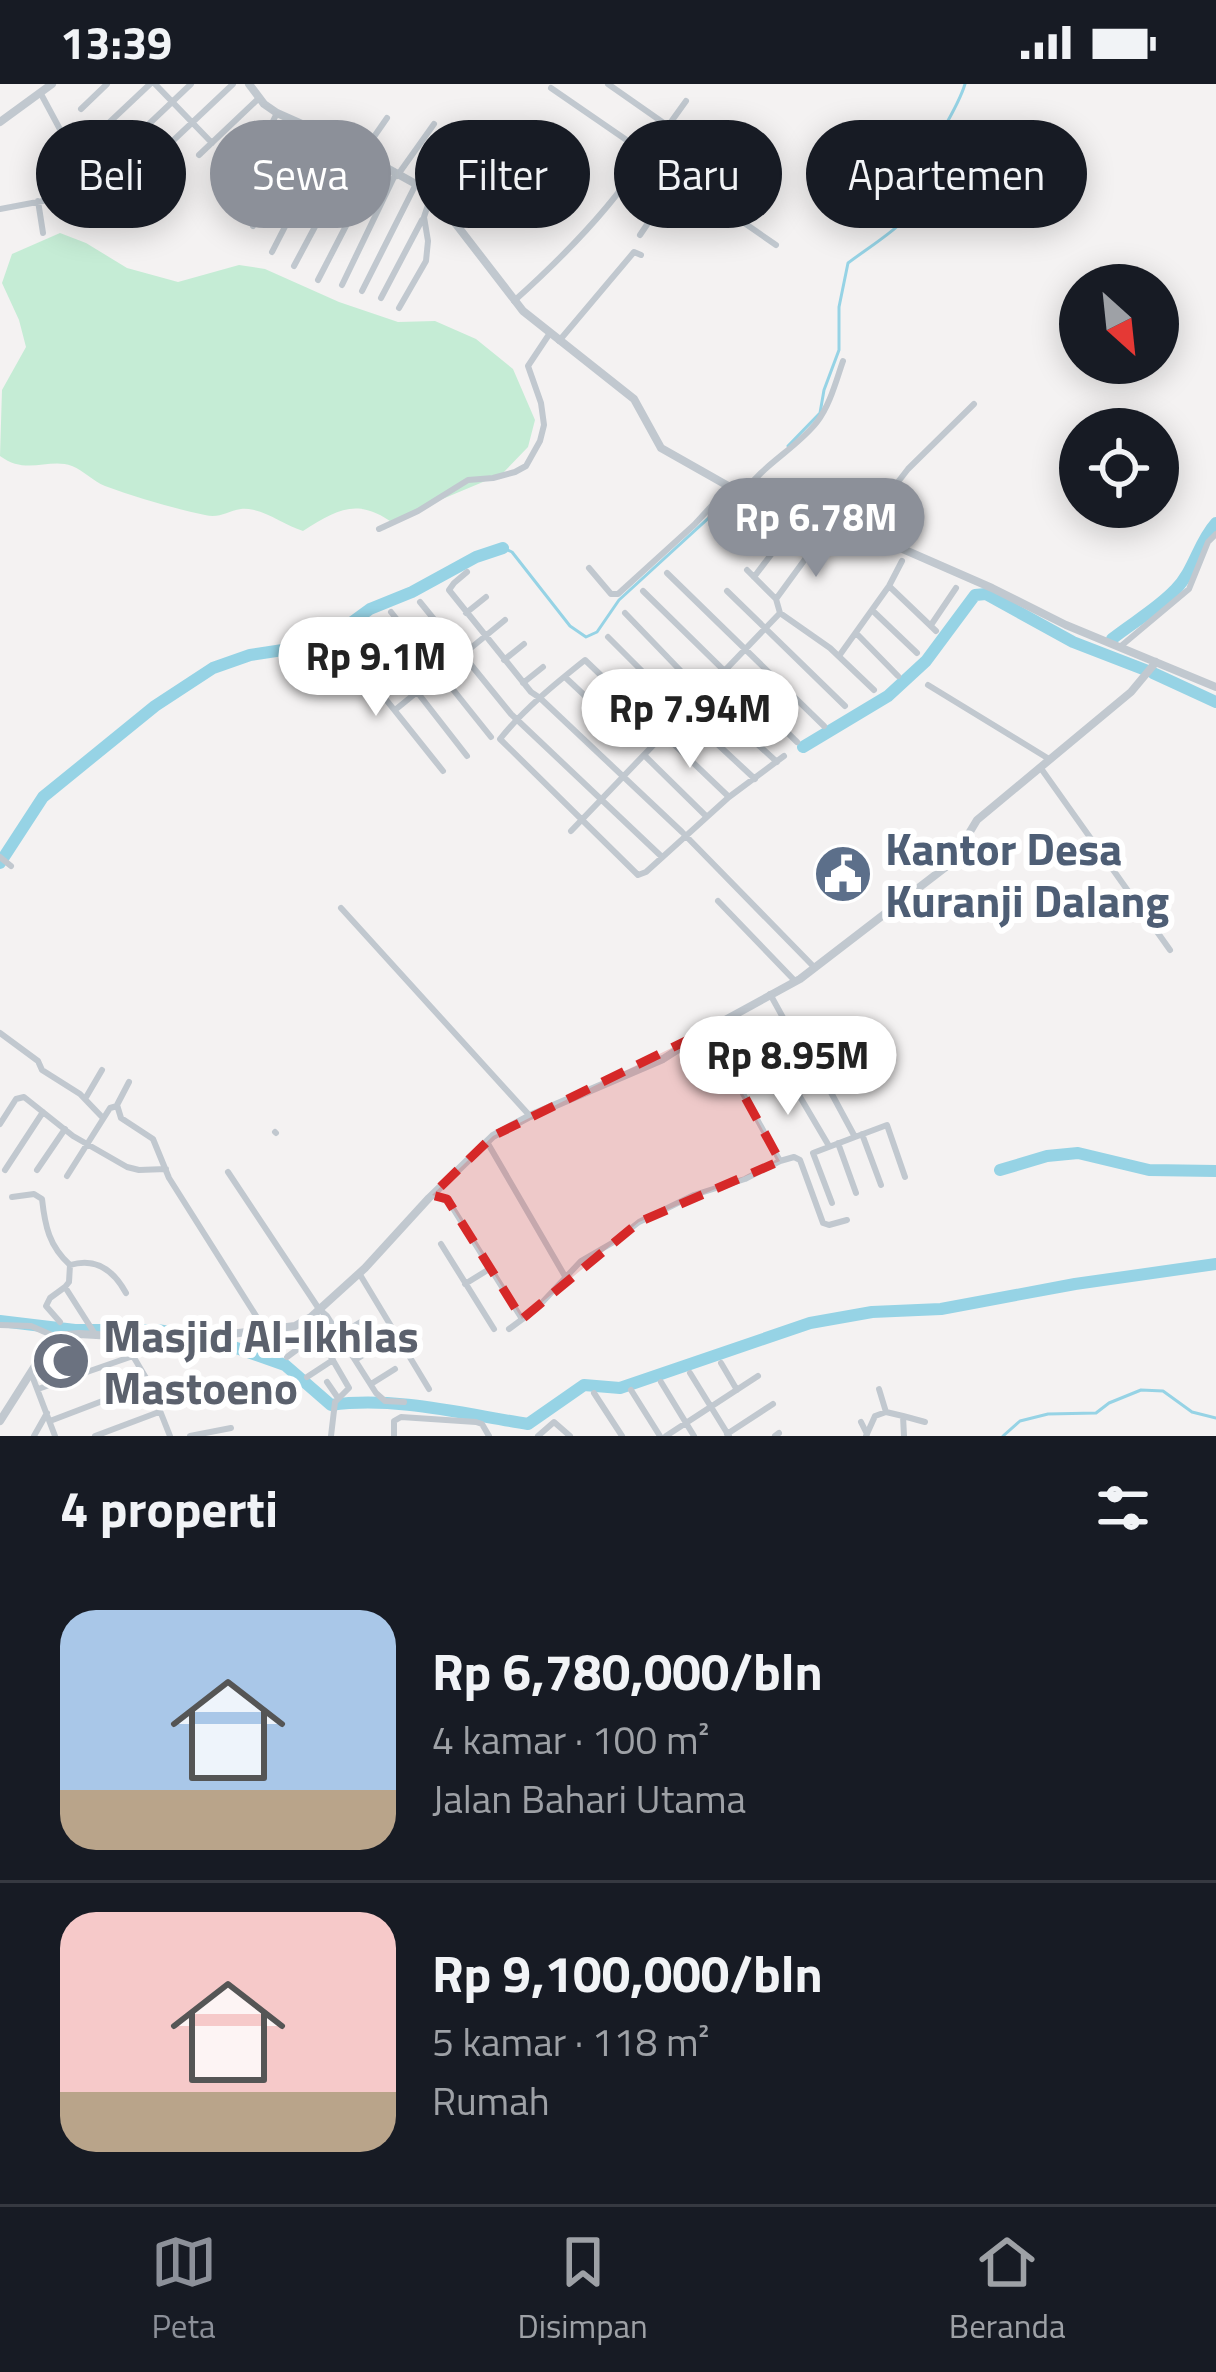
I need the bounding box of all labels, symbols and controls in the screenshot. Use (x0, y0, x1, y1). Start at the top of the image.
text: 13:39 (60, 8, 172, 76)
chip: Beli (36, 120, 186, 228)
chip: Sewa (210, 120, 391, 228)
chip: Filter (415, 120, 590, 228)
chip: Baru (614, 120, 782, 228)
chip: Apartemen (806, 120, 1087, 228)
north arrow (1059, 264, 1179, 384)
map controls (1059, 264, 1179, 528)
button: locate (1059, 408, 1179, 528)
pin: Rp 6.78M (692, 478, 940, 580)
text: Rp 6.78M (735, 487, 897, 546)
pin: Rp 9.1M (265, 617, 487, 719)
text: Rp 9.1M (305, 626, 447, 685)
pin: Rp 7.94M (566, 669, 814, 771)
text: Rp 7.94M (609, 678, 771, 737)
place label: Kantor Desa Kuranji Dalang (885, 814, 1169, 934)
public building icon: Kantor Desa Kuranji Dalang (812, 843, 874, 905)
pin: Rp 8.95M (664, 1016, 912, 1118)
text: Rp 8.95M (707, 1025, 869, 1084)
place label: Masjid Al-Ikhlas Mastoeno (103, 1301, 419, 1421)
mosque icon: Masjid Al-Ikhlas Mastoeno (30, 1330, 92, 1392)
text: 4 properti (60, 1469, 278, 1547)
icon: filters (1090, 1475, 1156, 1541)
text: Rp 6,780,000/bln (432, 1632, 823, 1710)
icon: home (156, 1658, 300, 1802)
text: 4 kamar · 100 m² (432, 1710, 709, 1769)
text: Jalan Bahari Utama (432, 1769, 746, 1828)
text: Rp 9,100,000/bln (432, 1934, 823, 2012)
icon: home (156, 1960, 300, 2104)
text: 5 kamar · 118 m² (432, 2012, 709, 2071)
text: Rumah (432, 2071, 550, 2130)
tab: Peta (151, 2229, 217, 2351)
tab: Disimpan (518, 2229, 648, 2351)
tab: Beranda (949, 2229, 1065, 2351)

